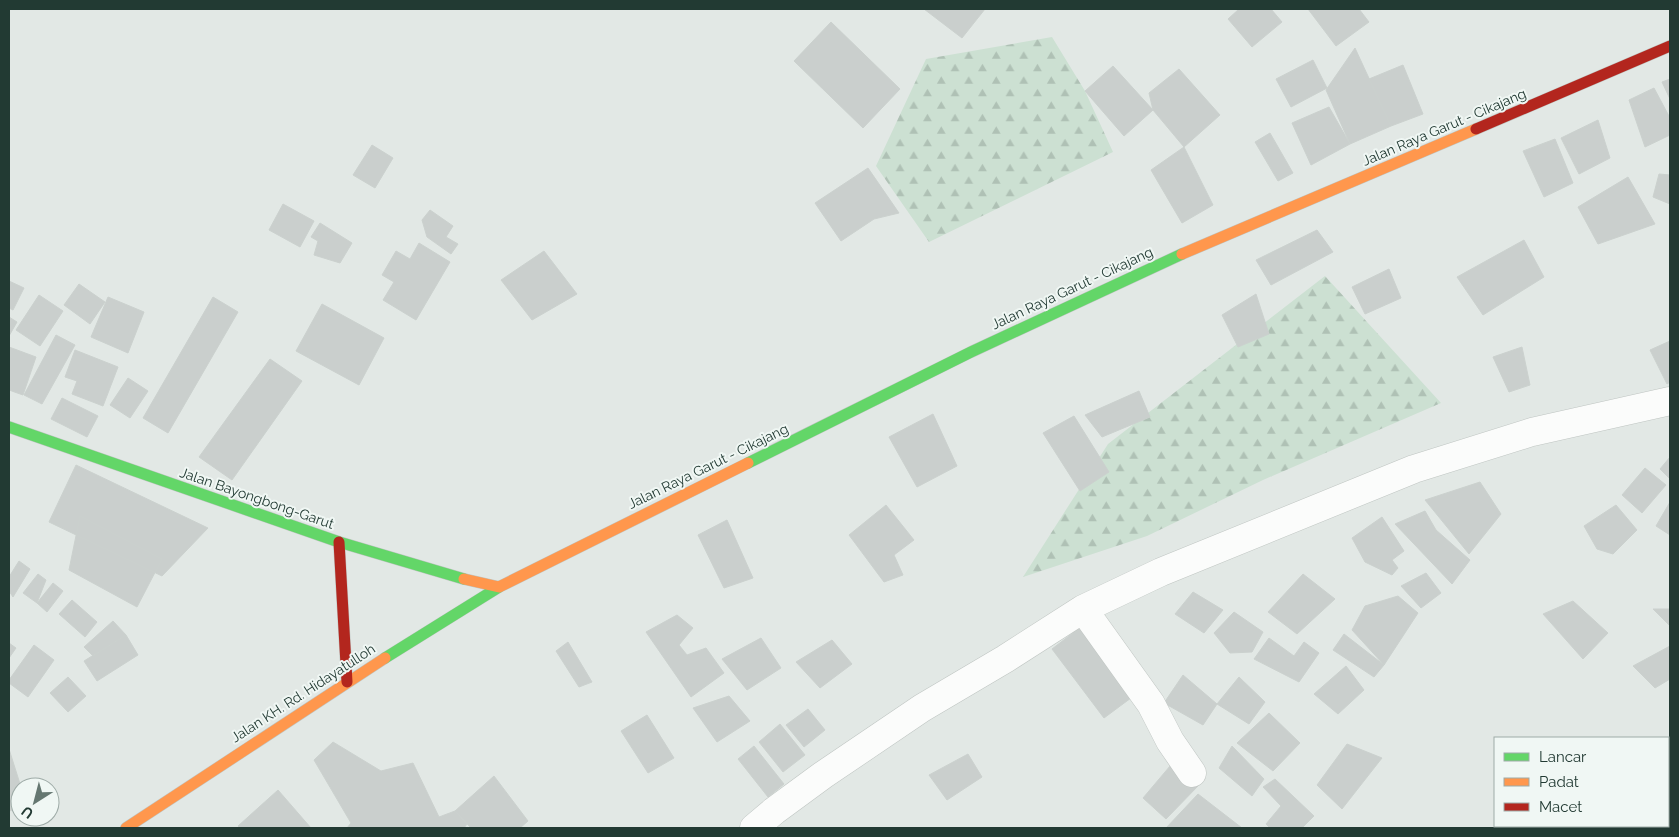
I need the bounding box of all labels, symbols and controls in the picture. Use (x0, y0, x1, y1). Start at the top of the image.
street label: Jalan Raya Garut - Cikajang (1360, 85, 1528, 169)
street label: Jalan Raya Garut - Cikajang (989, 243, 1155, 333)
street label: Jalan Raya Garut - Cikajang (625, 420, 791, 512)
street label: Jalan Bayongbong-Garut (178, 464, 336, 532)
street label: Jalan KH. Rd. Hidayatulloh (228, 640, 378, 746)
legend (1494, 737, 1669, 827)
text: Lancar (1539, 748, 1587, 766)
text: Padat (1539, 773, 1579, 791)
north arrow (10, 777, 60, 827)
text: Macet (1539, 798, 1582, 816)
text: U (18, 803, 36, 822)

